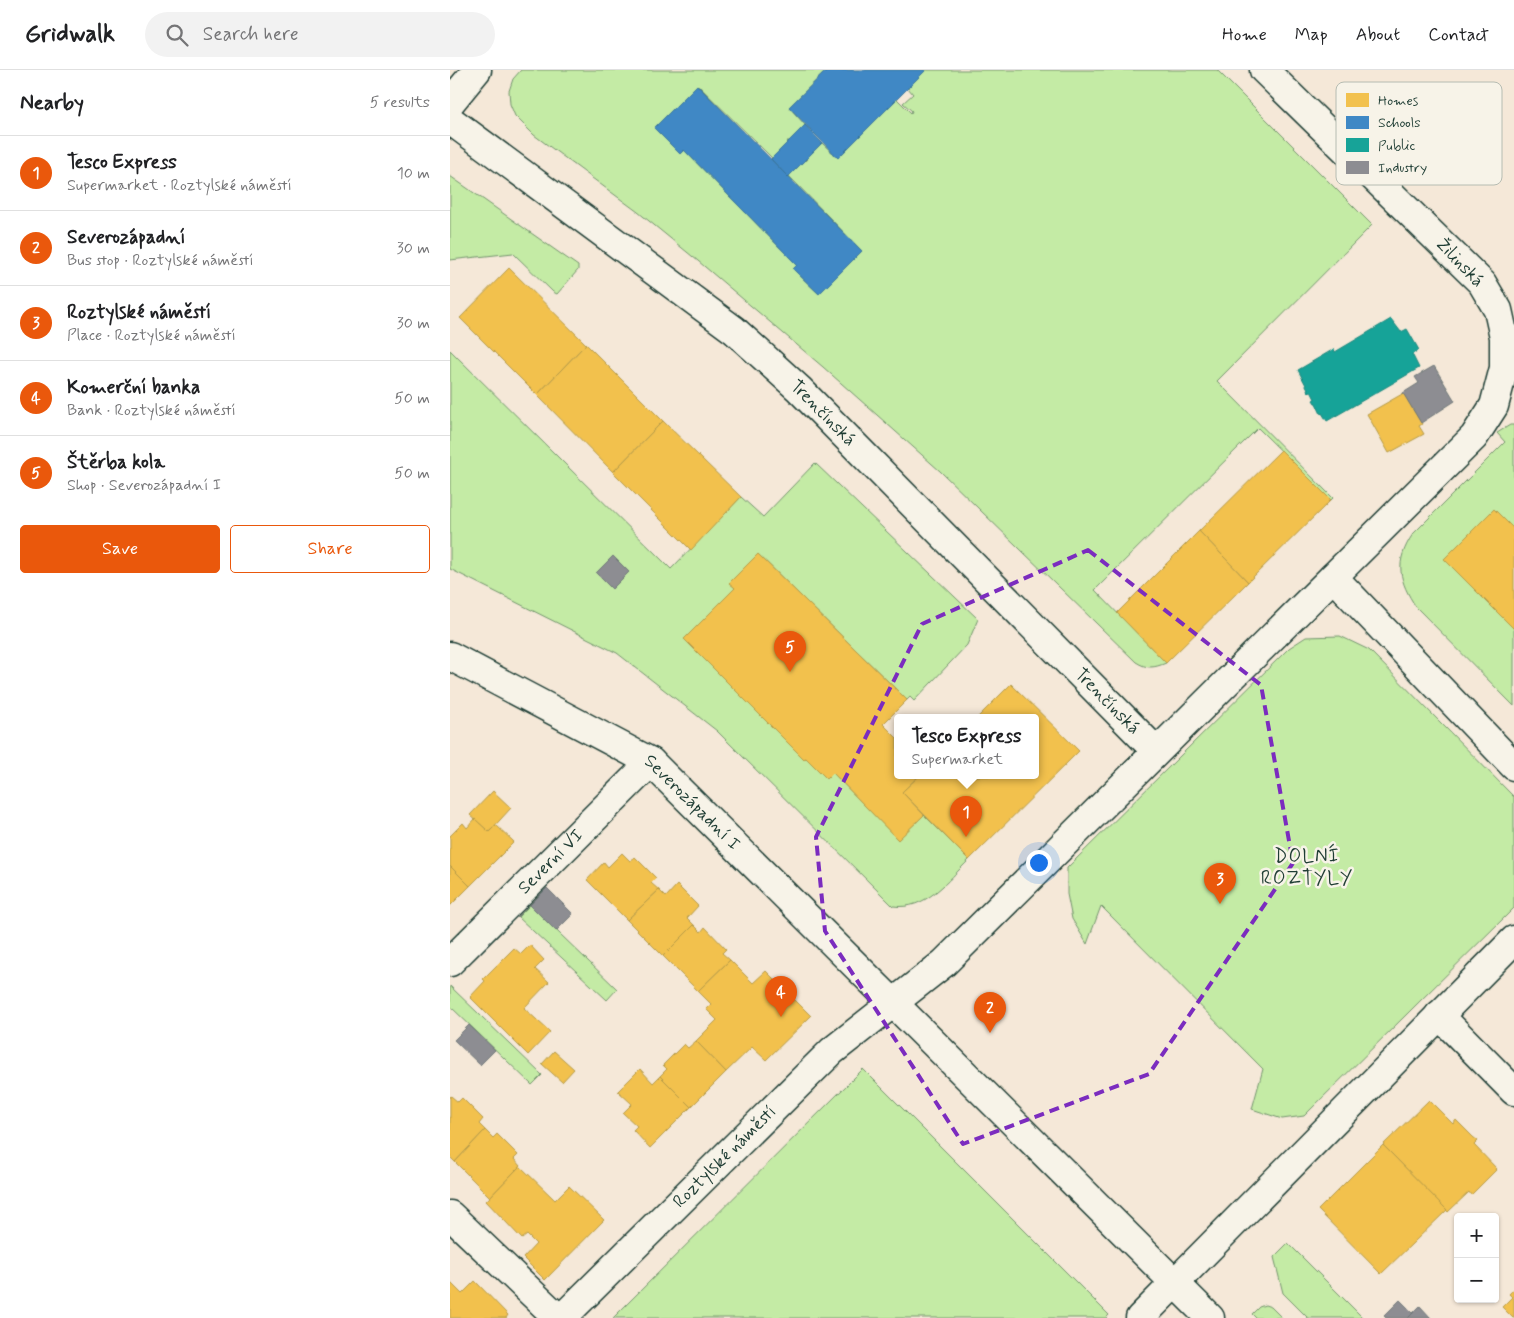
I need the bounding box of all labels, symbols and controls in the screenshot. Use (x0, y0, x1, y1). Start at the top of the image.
search box (145, 12, 495, 57)
text: Gridwalk (25, 19, 115, 50)
icon: search (163, 21, 191, 49)
text: Search here (203, 22, 298, 47)
text: Home (1222, 23, 1267, 47)
text: Map (1295, 23, 1328, 47)
text: About (1356, 23, 1400, 47)
text: Contact (1428, 23, 1489, 47)
legend (1336, 82, 1502, 185)
text: Nearby (20, 89, 84, 117)
text: 5 results (370, 92, 430, 113)
text: Homes (1378, 92, 1419, 110)
text: Schools (1378, 114, 1421, 132)
text: Public (1378, 137, 1415, 155)
text: Tesco Express (67, 150, 177, 175)
text: Industry (1378, 159, 1427, 177)
text: 1 (32, 163, 40, 184)
text: 10 m (397, 163, 430, 184)
text: Supermarket · Roztylské náměstí (67, 175, 292, 196)
text: Severozápadní (67, 225, 185, 250)
street label: Žilinská (1431, 233, 1489, 293)
text: 2 (32, 238, 40, 259)
text: 30 m (397, 238, 430, 259)
text: Bus stop · Roztylské náměstí (67, 250, 254, 271)
text: Roztylské náměstí (67, 300, 211, 325)
text: 3 (32, 313, 40, 334)
text: 30 m (397, 313, 430, 334)
text: Place · Roztylské náměstí (67, 325, 236, 346)
text: Komerční banka (67, 375, 200, 400)
street label: Trenčínská (785, 375, 861, 452)
text: 4 (31, 388, 41, 409)
text: 50 m (394, 388, 430, 409)
text: Bank · Roztylské náměstí (67, 400, 236, 421)
text: Štěrba kola (67, 450, 165, 475)
text: 5 (31, 463, 41, 484)
text: 50 m (394, 463, 430, 484)
text: Shop · Severozápadní I (67, 475, 221, 496)
button: Save (20, 525, 220, 573)
button: Share (230, 525, 430, 573)
pin: 5 (774, 631, 806, 672)
street label: Trenčínská (1069, 663, 1145, 740)
popup (894, 714, 1039, 779)
text: Tesco Express (912, 724, 1021, 749)
street label: Severozápadní I (640, 749, 745, 856)
text: Supermarket (912, 749, 1003, 770)
pin: 1 (950, 796, 982, 837)
street label: Severní VI (513, 824, 589, 900)
district label: DOLNÍ ROZTYLY (1261, 843, 1353, 891)
your location (1026, 850, 1052, 876)
pin: 3 (1204, 863, 1236, 904)
pin: 4 (765, 976, 797, 1017)
pin: 2 (974, 992, 1006, 1033)
street label: Roztylské náměstí (668, 1100, 782, 1214)
map controls (1454, 1213, 1499, 1303)
button: + (1454, 1213, 1499, 1258)
button: − (1454, 1258, 1499, 1303)

